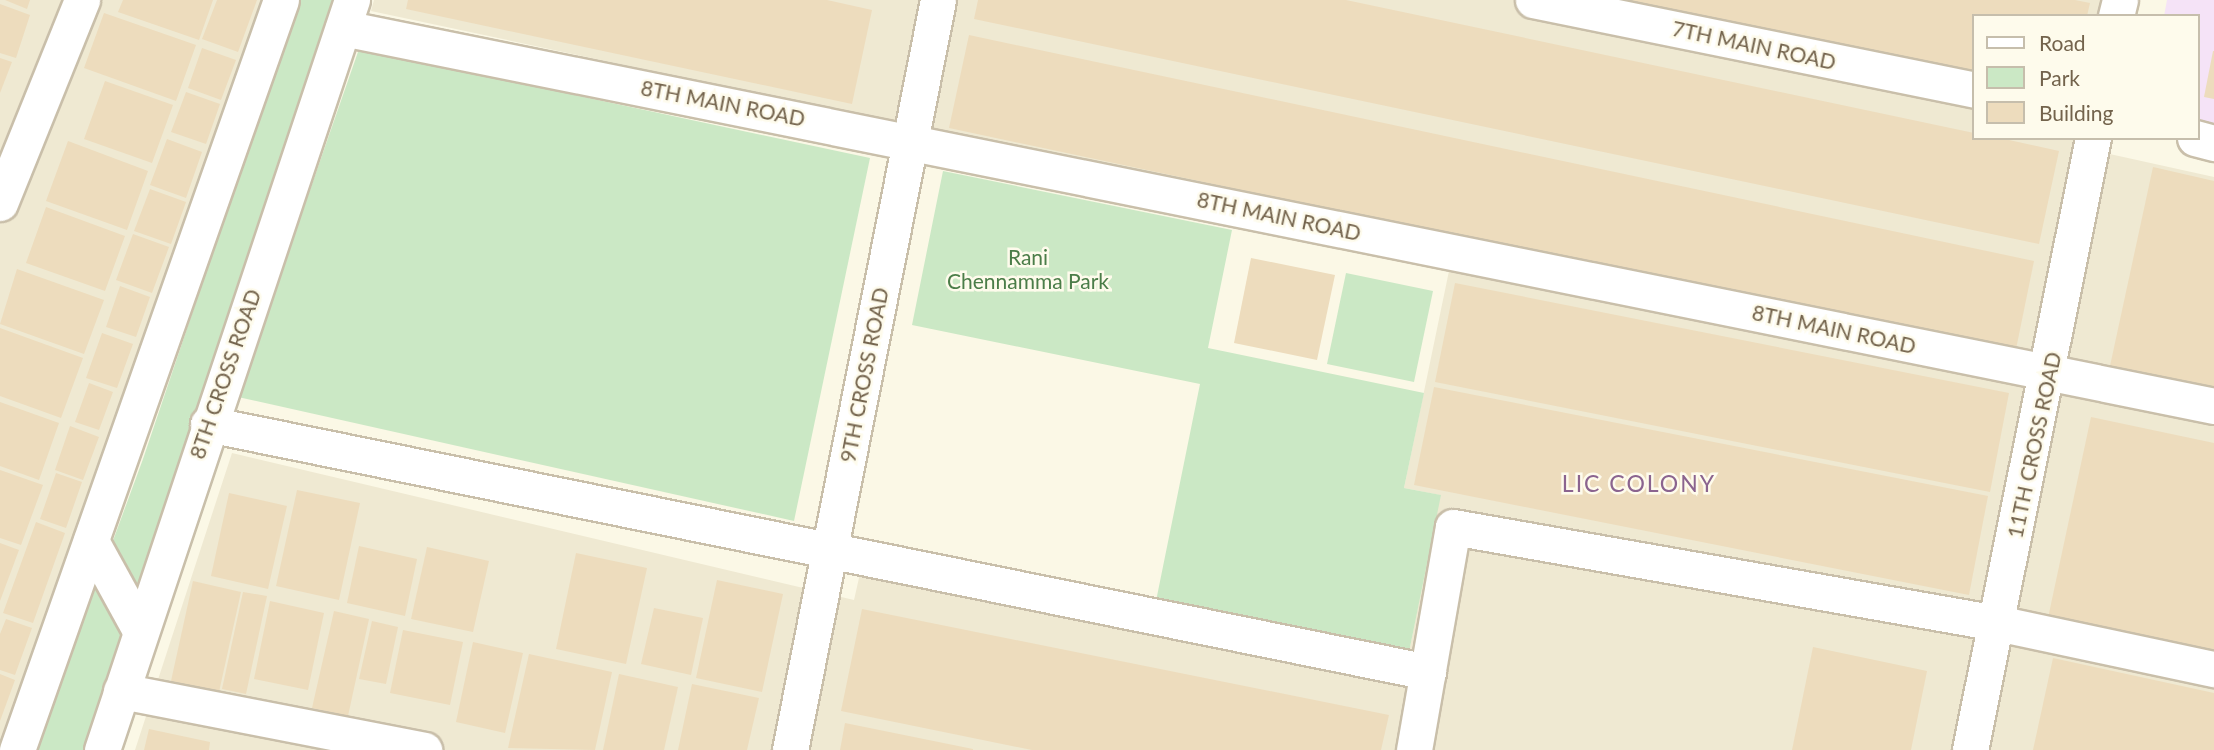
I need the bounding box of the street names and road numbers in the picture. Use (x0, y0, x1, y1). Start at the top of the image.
street label: 7TH MAIN ROAD (1670, 15, 1838, 75)
street label: 8TH MAIN ROAD (639, 75, 807, 131)
street label: 8TH MAIN ROAD (1195, 186, 1363, 246)
street label: 9TH CROSS ROAD (835, 285, 893, 465)
street label: 8TH CROSS ROAD (184, 286, 266, 462)
street label: 8TH MAIN ROAD (1750, 299, 1918, 359)
street label: 11TH CROSS ROAD (2002, 350, 2066, 540)

